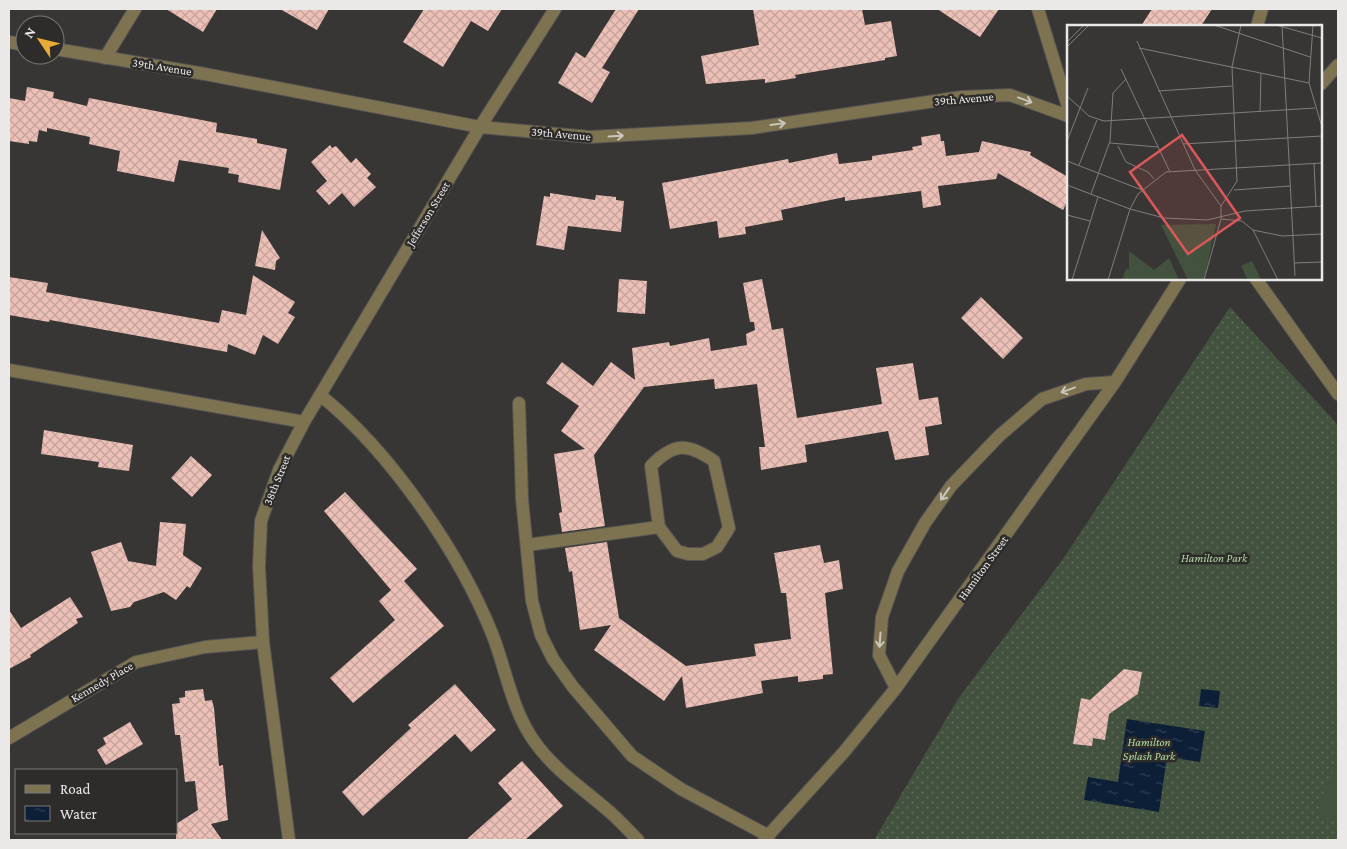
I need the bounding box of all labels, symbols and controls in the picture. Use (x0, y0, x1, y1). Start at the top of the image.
north arrow (15, 15, 65, 65)
text: N (20, 24, 39, 41)
inset map (1067, 25, 1322, 280)
street label: 39th Avenue (131, 55, 193, 79)
street label: 39th Avenue (934, 89, 994, 109)
one-way arrow (1016, 96, 1032, 105)
one-way arrow (769, 119, 785, 129)
street label: 39th Avenue (531, 124, 591, 144)
one-way arrow (607, 131, 623, 140)
street label: Jefferson Street (403, 178, 453, 250)
one-way arrow (1060, 386, 1076, 395)
street label: 38th Street (261, 452, 294, 507)
one-way arrow (940, 487, 950, 501)
street label: Hamilton Street (955, 532, 1012, 603)
park label: Hamilton Park (1181, 551, 1248, 565)
one-way arrow (876, 632, 885, 648)
street label: Kennedy Place (69, 659, 135, 705)
park label: Hamilton Splash Park (1123, 735, 1176, 763)
legend (15, 769, 178, 834)
text: Road (60, 781, 91, 797)
text: Water (60, 806, 97, 822)

